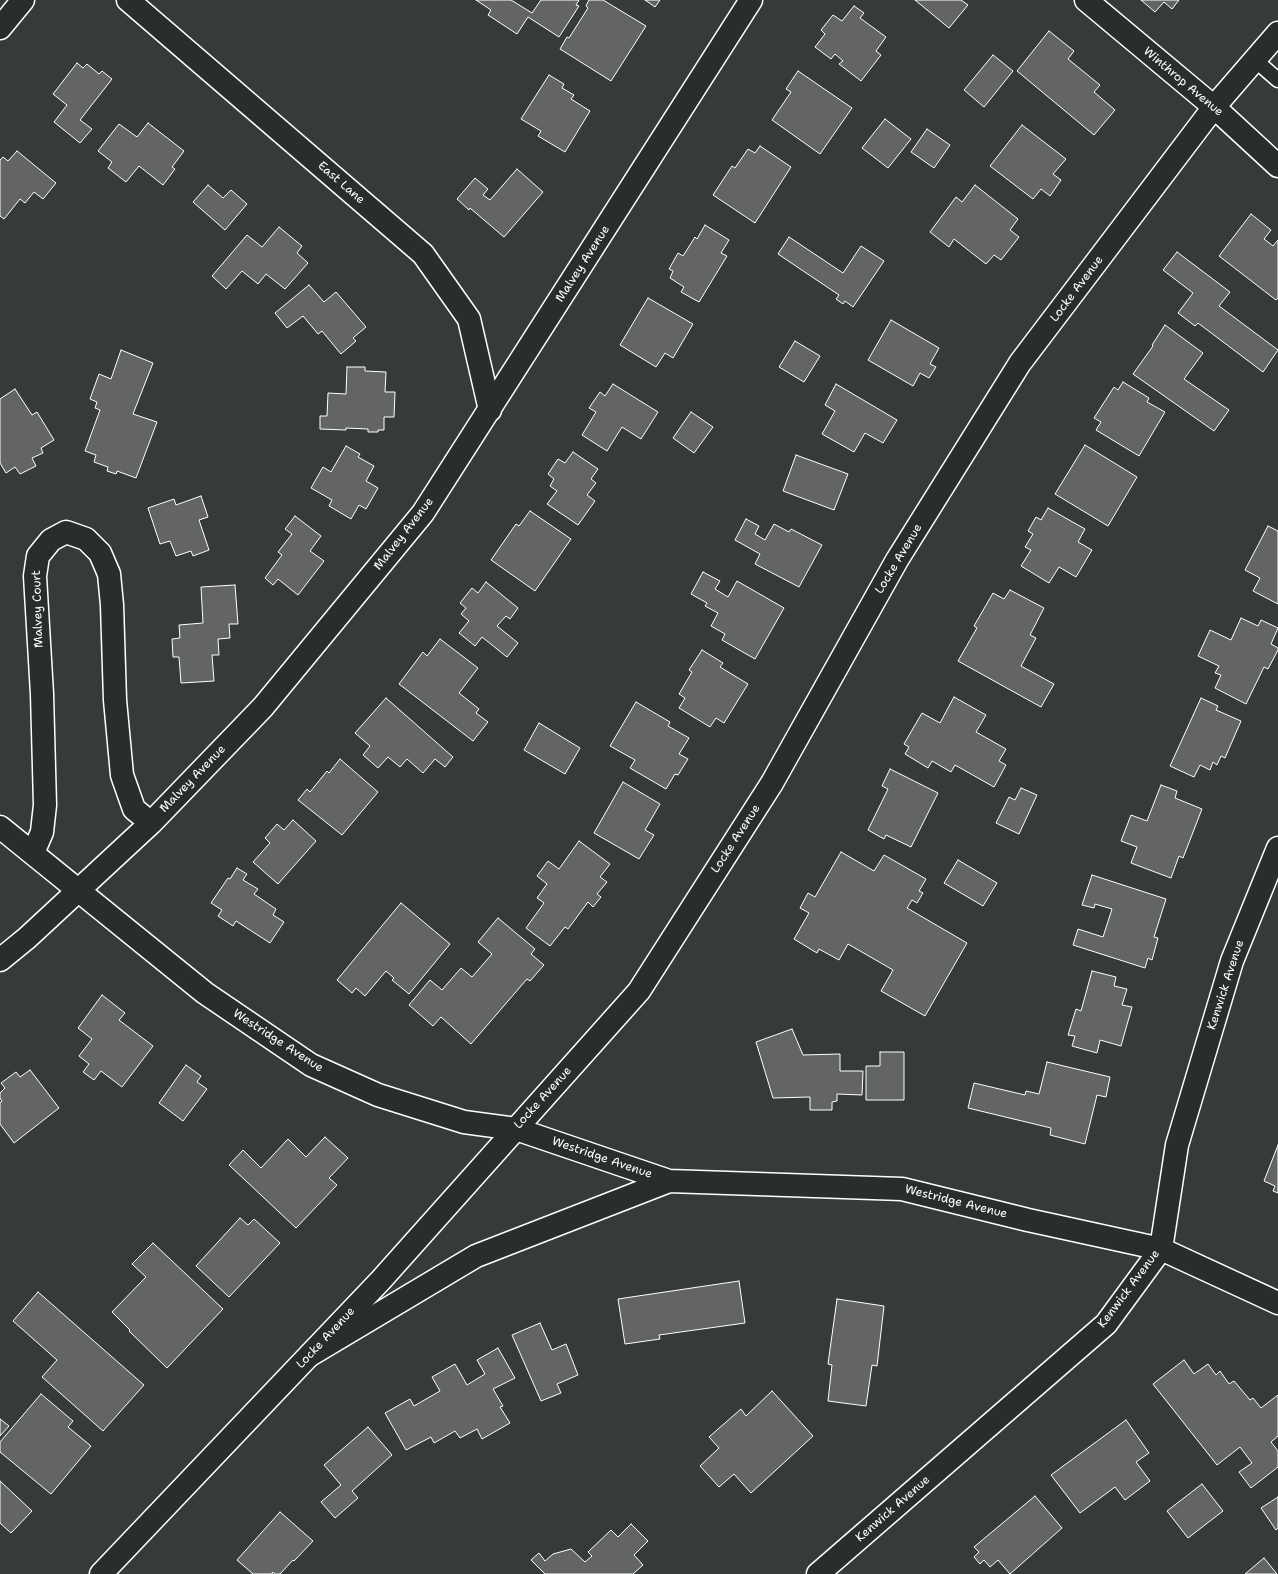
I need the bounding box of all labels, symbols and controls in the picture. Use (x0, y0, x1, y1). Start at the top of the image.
street label: Winthrop Avenue (1140, 44, 1226, 120)
street label: East Lane (314, 159, 368, 207)
street label: Malvey Avenue (553, 223, 613, 305)
street label: Locke Avenue (1047, 253, 1107, 325)
street label: Malvey Avenue (371, 495, 437, 573)
street label: Locke Avenue (872, 521, 926, 597)
street label: Malvey Court (29, 570, 47, 648)
street label: Malvey Avenue (157, 742, 229, 816)
street label: Locke Avenue (708, 802, 764, 876)
street label: Kenwick Avenue (1205, 938, 1247, 1032)
street label: Westridge Avenue (230, 1006, 326, 1076)
street label: Locke Avenue (511, 1064, 575, 1132)
street label: Westridge Avenue (550, 1134, 654, 1182)
street label: Westridge Avenue (903, 1182, 1009, 1222)
street label: Kenwick Avenue (1095, 1247, 1163, 1331)
street label: Locke Avenue (294, 1304, 358, 1372)
street label: Kenwick Avenue (853, 1473, 933, 1545)

